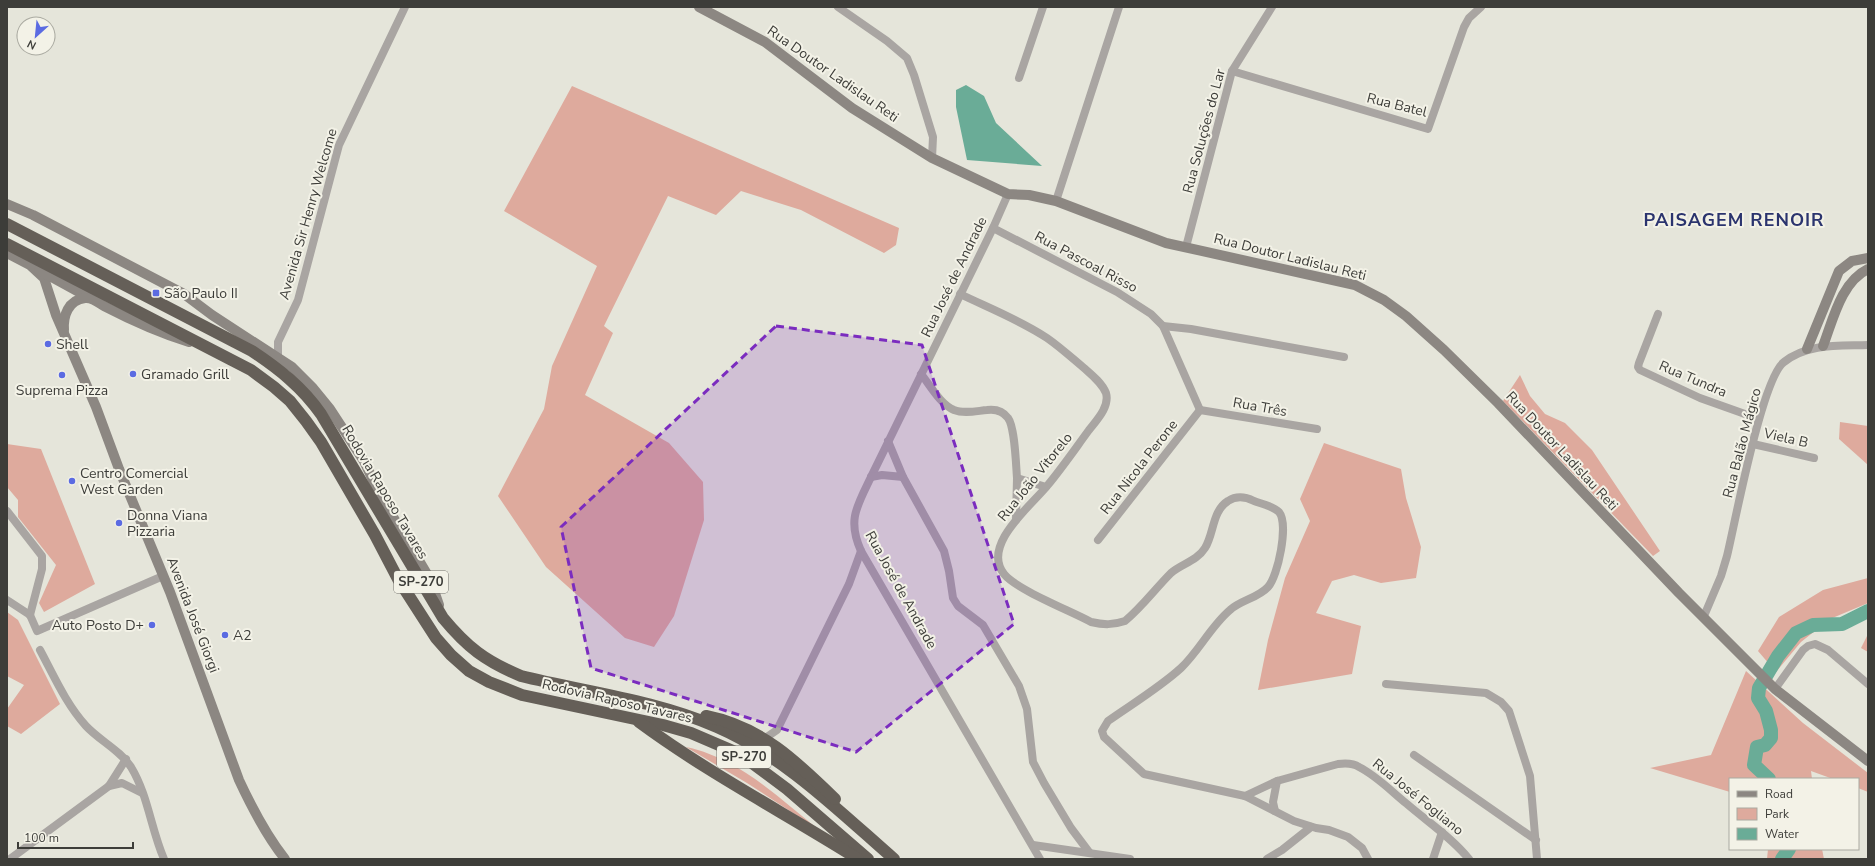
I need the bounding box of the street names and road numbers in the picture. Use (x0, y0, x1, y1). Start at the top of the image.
street label: Rua Doutor Ladislau Reti (763, 21, 903, 127)
street label: Rua Soluções do Lar (1178, 67, 1230, 195)
street label: Rua Batel (1365, 88, 1430, 122)
street label: Avenida Sir Henry Welcome (274, 126, 342, 302)
street label: Rua José de Andrade (917, 214, 991, 340)
street label: Rua Pascoal Risso (1031, 227, 1141, 297)
street label: Rua Doutor Ladislau Reti (1212, 229, 1368, 285)
street label: Rua Tundra (1656, 356, 1730, 402)
street label: Rua Balão Mágico (1718, 386, 1766, 500)
street label: Rua Doutor Ladislau Reti (1502, 387, 1622, 515)
street label: Rua Três (1231, 393, 1289, 421)
street label: Rua Nicola Perone (1096, 416, 1182, 518)
street label: Rodovia Raposo Tavares (337, 421, 433, 563)
street label: Viela B (1761, 423, 1810, 452)
street label: Rua João Vitorelo (993, 428, 1077, 525)
street label: Rua José de Andrade (861, 528, 941, 652)
street label: Avenida José Giorgi (162, 554, 224, 676)
road number: SP-270 (394, 571, 448, 593)
street label: Rodovia Raposo Tavares (540, 674, 694, 728)
road number: SP-270 (717, 746, 771, 768)
street label: Rua José Fogliano (1368, 754, 1468, 840)

